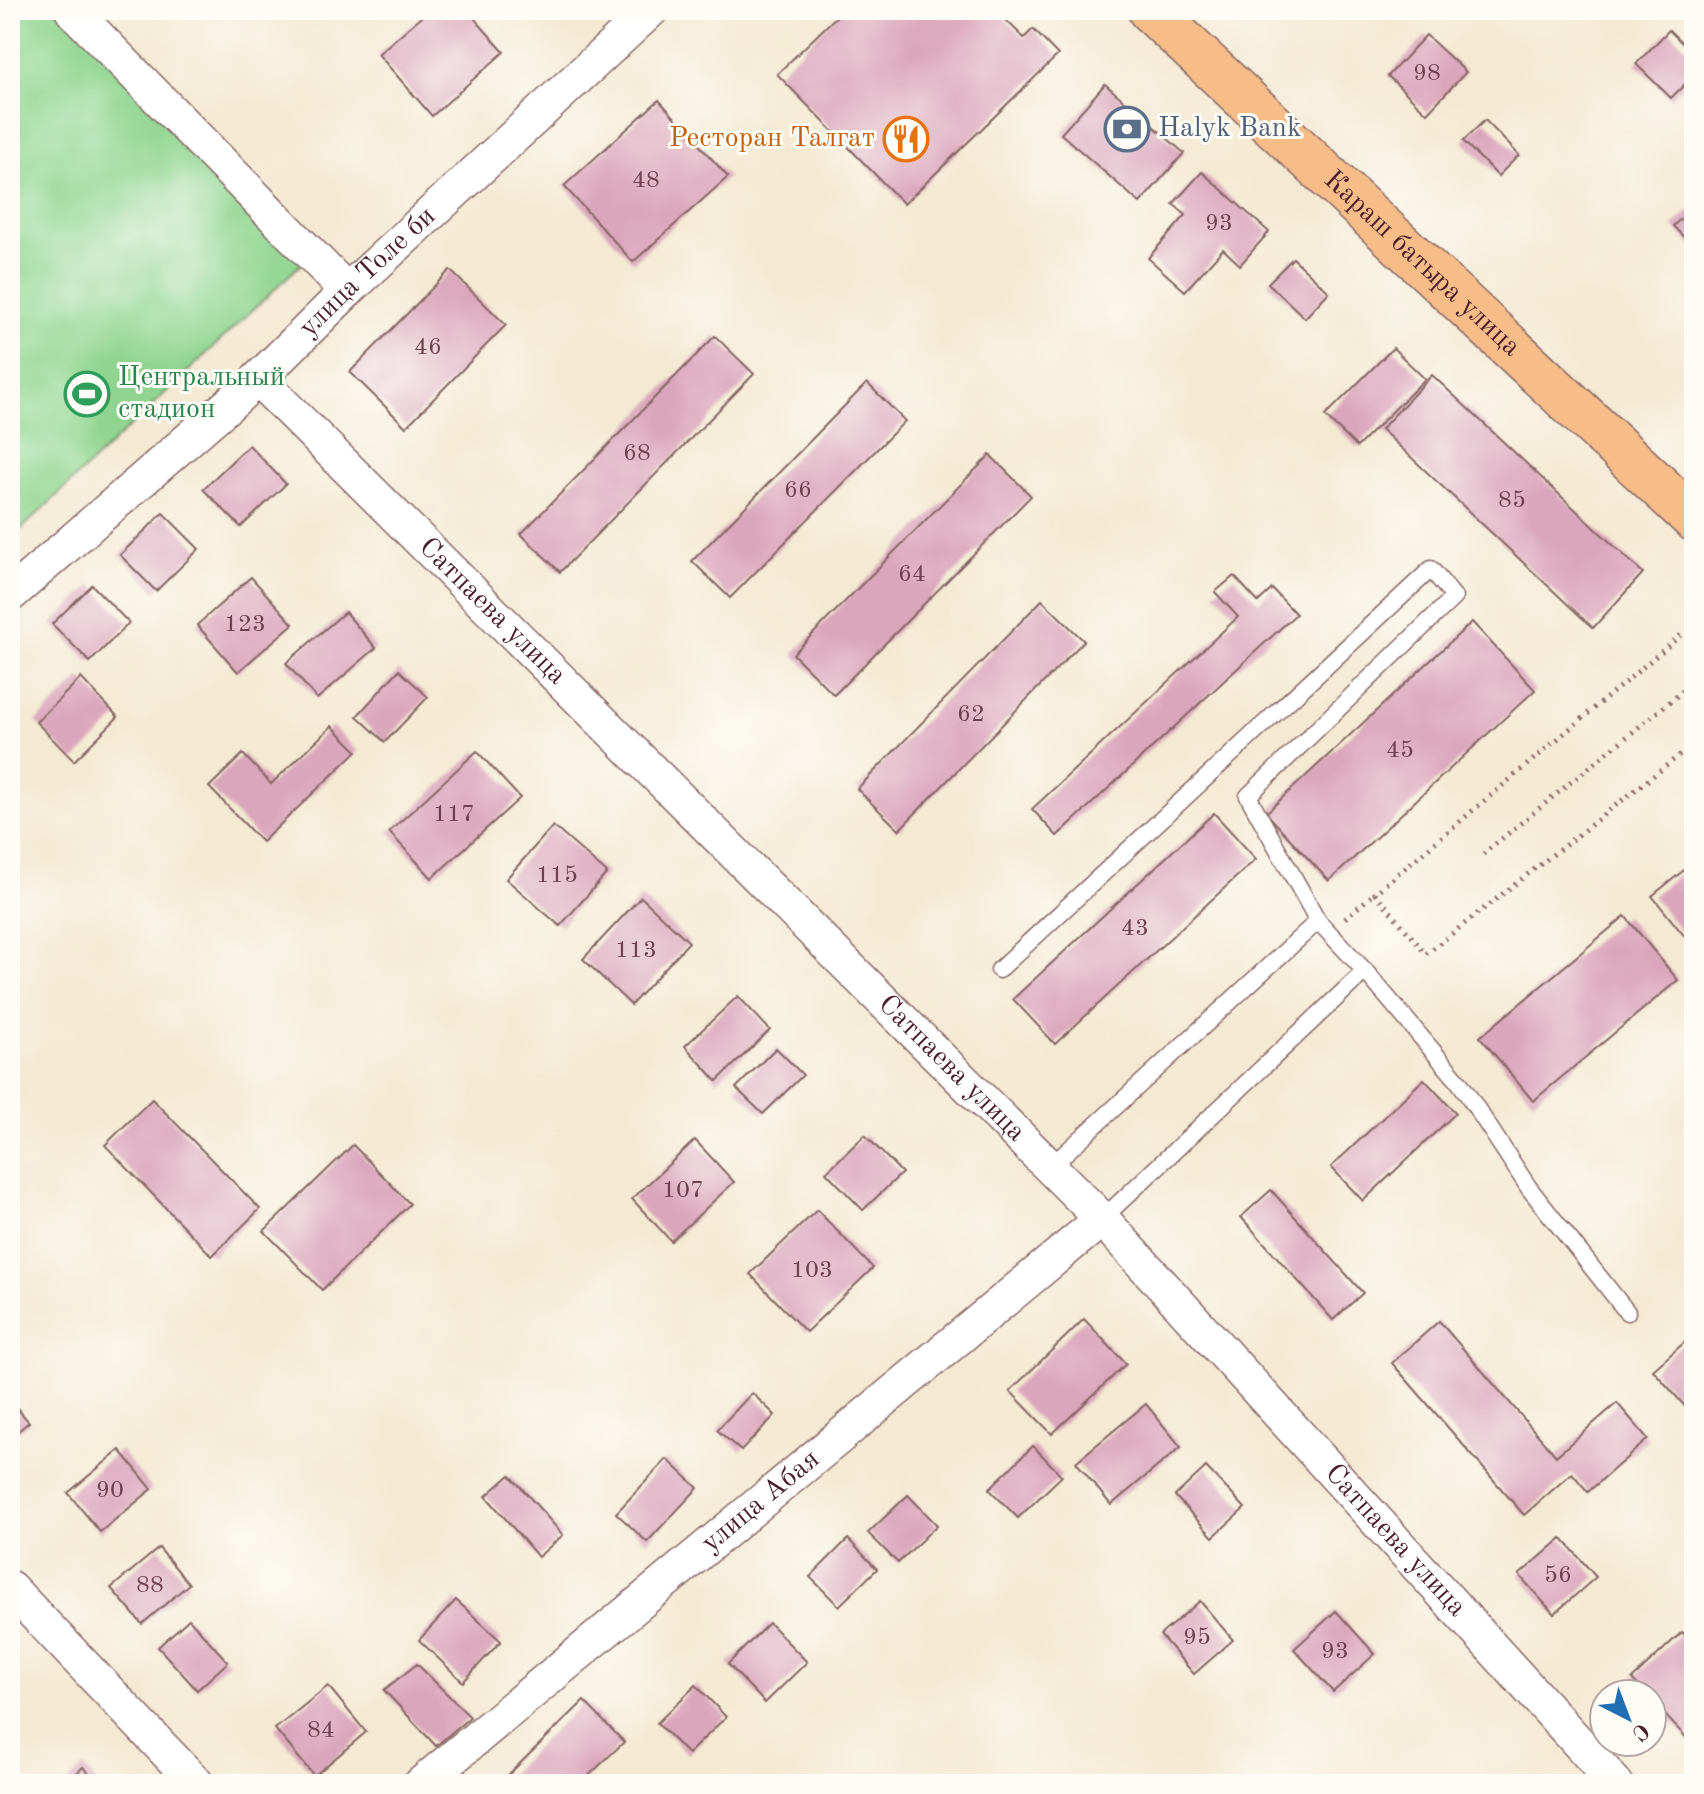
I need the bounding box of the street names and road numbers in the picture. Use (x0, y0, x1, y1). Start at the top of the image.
street label: Караш батыра улица (1318, 166, 1525, 363)
street label: улица Толе би (295, 202, 441, 343)
street label: Сатпаева улица (413, 533, 571, 691)
street label: Сатпаева улица (872, 990, 1030, 1148)
street label: улица Абая (697, 1445, 825, 1558)
street label: Сатпаева улица (1319, 1459, 1471, 1623)

